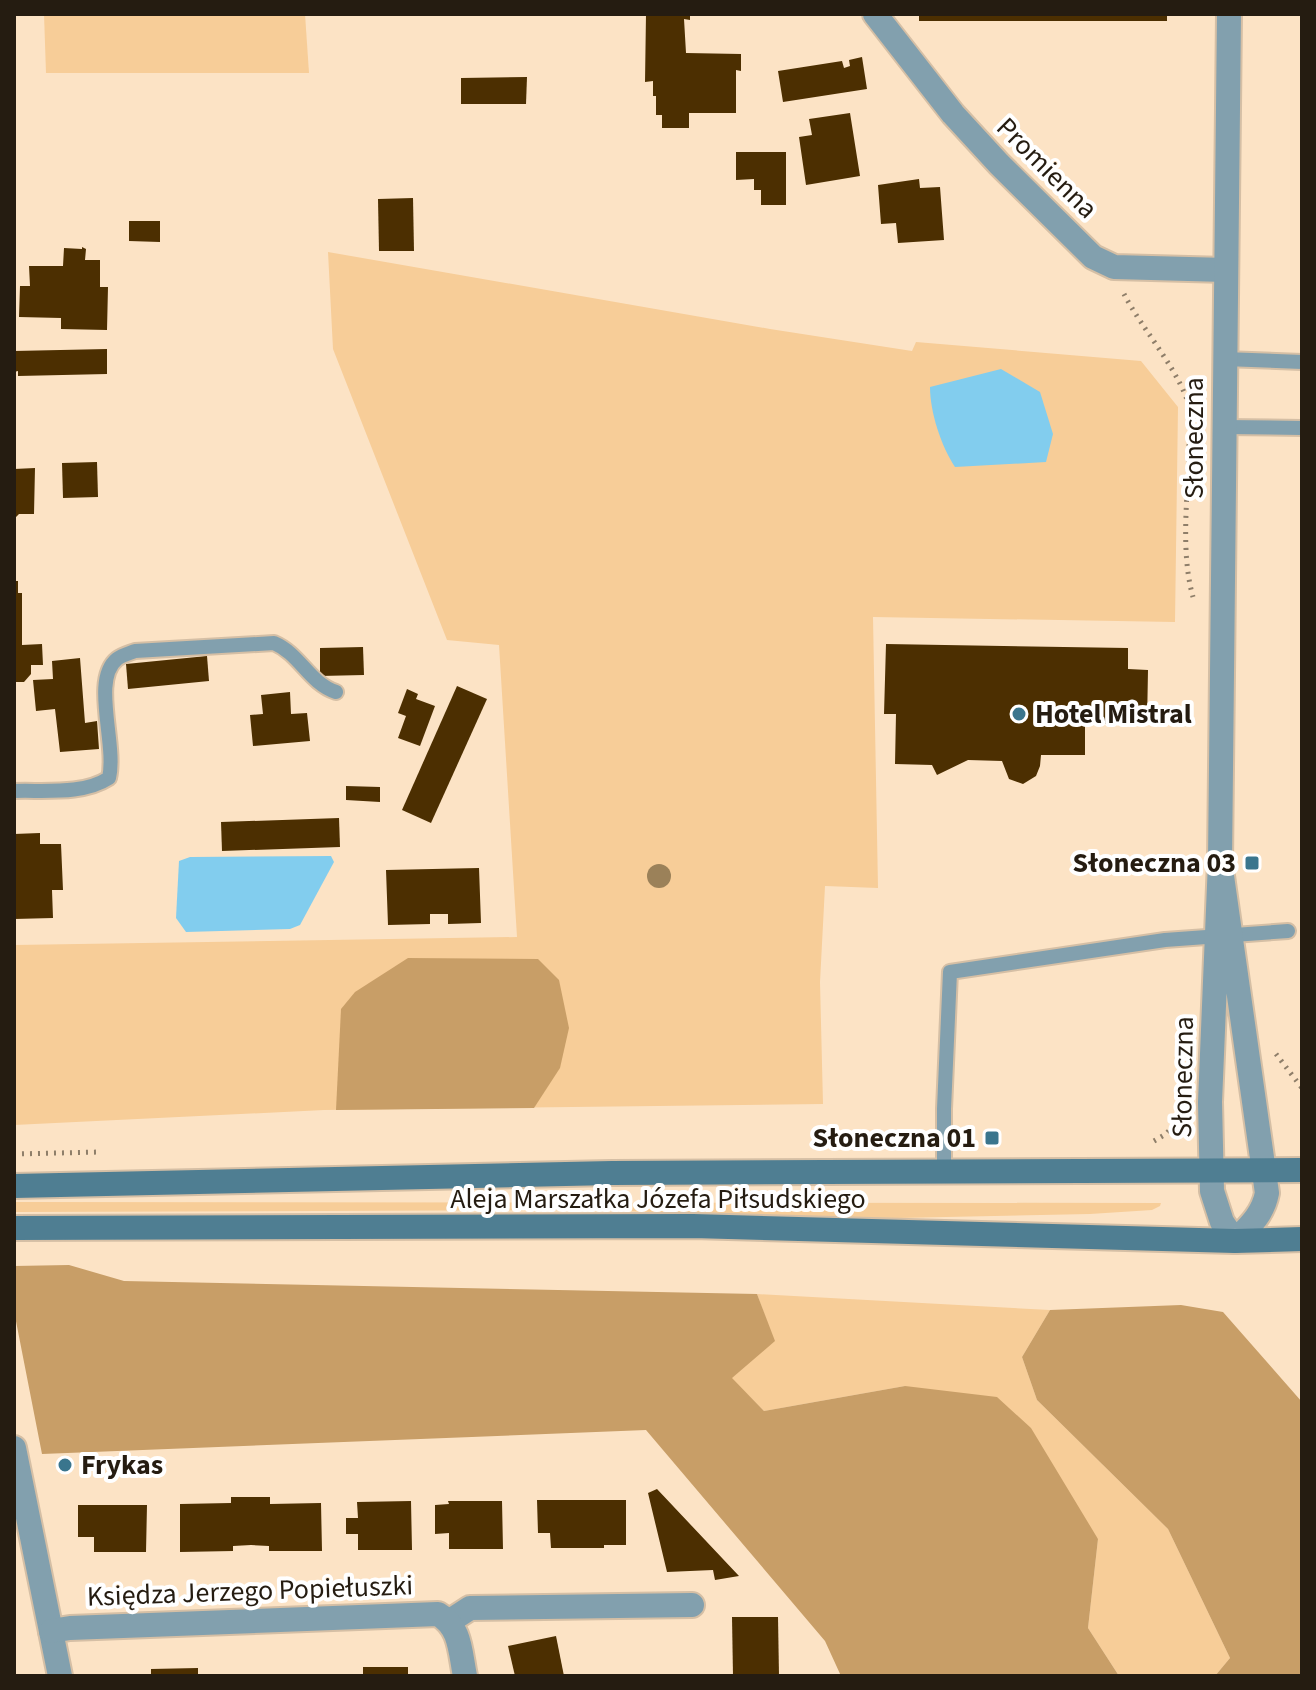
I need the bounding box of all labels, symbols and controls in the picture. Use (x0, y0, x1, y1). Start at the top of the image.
street label: Promienna (987, 108, 1107, 228)
street label: Słoneczna (1174, 377, 1214, 499)
place label: Hotel Mistral (1035, 694, 1192, 734)
marker: Hotel Mistral (1010, 705, 1028, 723)
place label: Słoneczna 03 (1072, 843, 1236, 883)
marker: Słoneczna 03 (1243, 854, 1261, 872)
street label: Słoneczna (1162, 1016, 1204, 1138)
place label: Słoneczna 01 (812, 1118, 976, 1158)
marker: Słoneczna 01 (983, 1129, 1001, 1147)
street label: Aleja Marszałka Józefa Piłsudskiego (450, 1179, 866, 1219)
place label: Frykas (81, 1445, 163, 1485)
marker: Frykas (56, 1456, 74, 1474)
street label: Księdza Jerzego Popiełuszki (86, 1565, 414, 1617)

